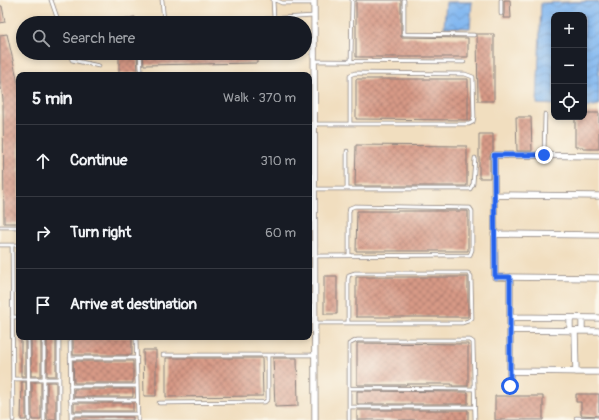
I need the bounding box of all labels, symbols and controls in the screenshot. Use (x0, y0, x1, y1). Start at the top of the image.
map controls (551, 12, 587, 120)
button: + (551, 12, 587, 48)
search box (16, 16, 312, 60)
icon: search (30, 27, 52, 49)
text: Search here (62, 29, 135, 48)
button: − (551, 48, 587, 84)
button: locate (551, 84, 587, 120)
text: 5 min (32, 88, 72, 109)
text: Walk · 370 m (223, 90, 296, 106)
route end (535, 146, 553, 164)
icon: ahead (32, 150, 54, 172)
text: Continue (70, 151, 128, 170)
text: 310 m (260, 153, 296, 169)
icon: right (32, 222, 54, 244)
text: Turn right (70, 223, 131, 242)
text: 60 m (265, 225, 296, 241)
icon: arrive (32, 294, 54, 316)
text: Arrive at destination (70, 295, 197, 314)
route start (501, 377, 519, 395)

